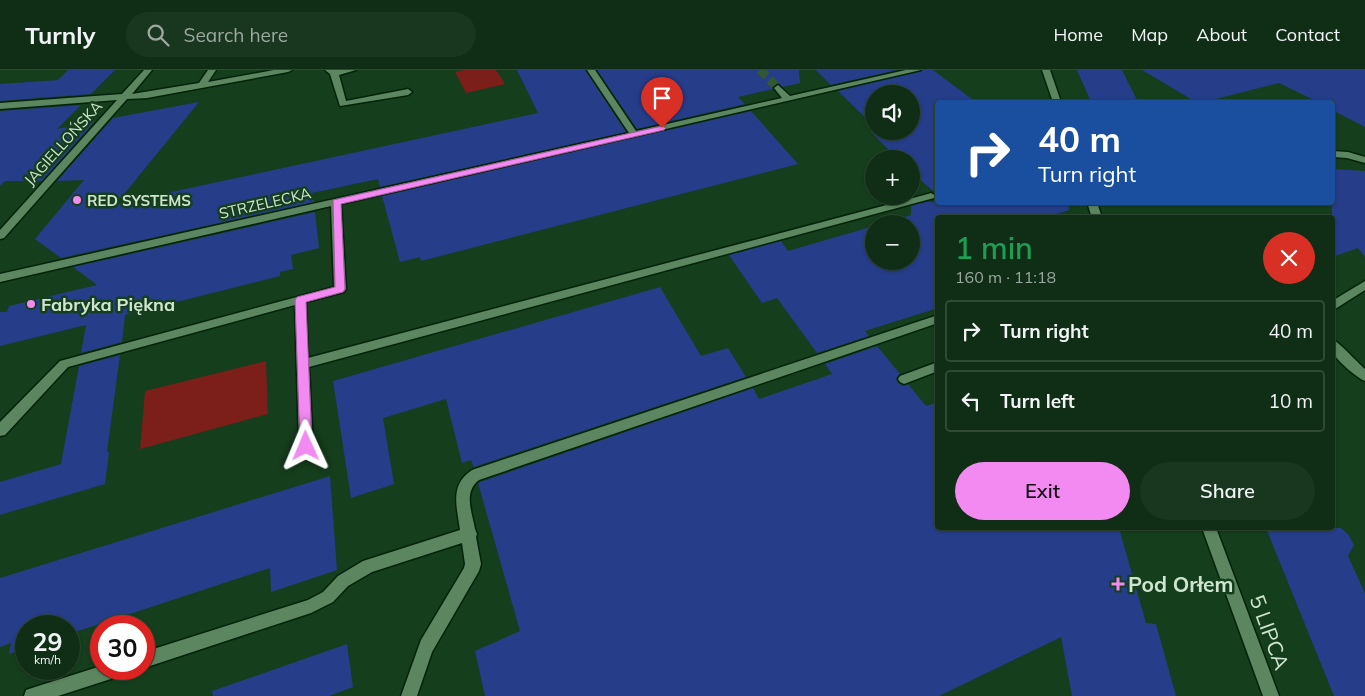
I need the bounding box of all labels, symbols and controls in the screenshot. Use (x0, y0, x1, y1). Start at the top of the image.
search box (126, 12, 476, 57)
text: Turnly (25, 20, 96, 50)
icon: search (144, 21, 172, 49)
text: Search here (184, 23, 288, 47)
text: Home (1053, 23, 1103, 46)
text: Map (1131, 23, 1168, 46)
text: About (1196, 23, 1247, 46)
text: Contact (1275, 23, 1340, 46)
pin (641, 77, 683, 128)
icon: arrive (648, 84, 676, 112)
map controls (865, 85, 920, 270)
button: sound (865, 85, 920, 140)
street label: JAGIELLOŃSKA (20, 97, 106, 189)
text: 40 m (1038, 117, 1121, 161)
icon: right (955, 120, 1020, 185)
button: + (865, 150, 920, 205)
text: Turn right (1038, 160, 1136, 188)
street label: STRZELECKA (217, 183, 313, 223)
place label: RED SYSTEMS (87, 191, 191, 210)
marker: RED SYSTEMS (71, 194, 83, 206)
button: − (865, 215, 920, 270)
text: 1 min (955, 229, 1033, 267)
button: close (1263, 232, 1315, 284)
text: 160 m · 11:18 (955, 267, 1056, 287)
place label: Fabryka Piękna (41, 293, 175, 316)
marker: Fabryka Piękna (25, 298, 37, 310)
icon: right (957, 317, 985, 345)
text: Turn right (1000, 319, 1089, 343)
text: 40 m (1269, 319, 1313, 343)
icon: left (957, 387, 985, 415)
text: Turn left (1000, 389, 1075, 413)
text: 10 m (1269, 389, 1313, 413)
position arrow (279, 419, 331, 471)
button: Exit (955, 462, 1130, 520)
button: Share (1140, 462, 1315, 520)
place label: Pod Orłem (1128, 571, 1233, 597)
marker: Pod Orłem (1112, 578, 1124, 590)
street label: 5 LIPCA (1244, 591, 1296, 674)
speed limit sign: 30 (90, 615, 155, 680)
text: 29 (32, 626, 63, 657)
text: km/h (34, 652, 61, 667)

